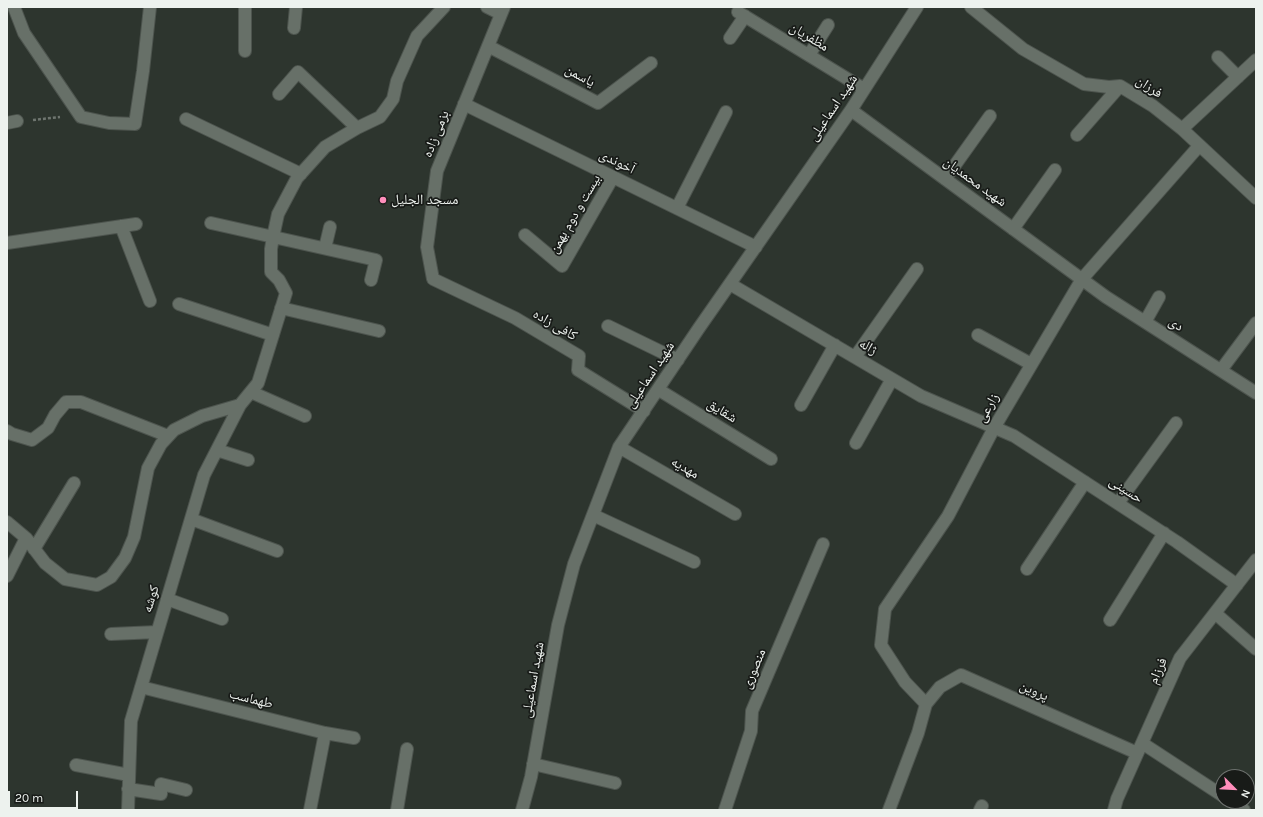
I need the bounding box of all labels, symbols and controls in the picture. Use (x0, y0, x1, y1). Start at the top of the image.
street label: مظفریان (786, 19, 832, 55)
street label: یاسمن (562, 61, 598, 91)
street label: شهید اسماعیلی (805, 72, 861, 144)
street label: فرزان (1132, 72, 1166, 102)
street label: بزمی زاده (419, 108, 453, 160)
street label: آخوندی (596, 146, 638, 178)
street label: شهید محمدیان (940, 153, 1010, 211)
street label: بیست و دوم بهمن (546, 171, 604, 257)
place label: مسجد الجلیل (391, 192, 458, 208)
marker: مسجد الجلیل (378, 195, 388, 205)
street label: کافی زاده (530, 306, 580, 344)
street label: دی (1165, 313, 1187, 335)
street label: ژاله (856, 335, 880, 359)
street label: شهید اسماعیلی (622, 339, 678, 411)
street label: زارعی (973, 390, 1003, 426)
street label: شقایق (704, 395, 740, 427)
street label: مهدیه (668, 453, 702, 483)
street label: حسینی (1106, 473, 1146, 507)
street label: کوشه (139, 583, 163, 615)
street label: شهید اسماعیلی (518, 641, 548, 719)
street label: منصوری (738, 646, 770, 692)
street label: فرزام (1145, 655, 1171, 687)
street label: پروین (1017, 677, 1051, 705)
street label: طهماسب (227, 685, 275, 713)
north arrow (1215, 769, 1255, 809)
scale bar (10, 783, 80, 809)
text: N (1238, 787, 1253, 800)
text: 20 m (15, 791, 43, 805)

